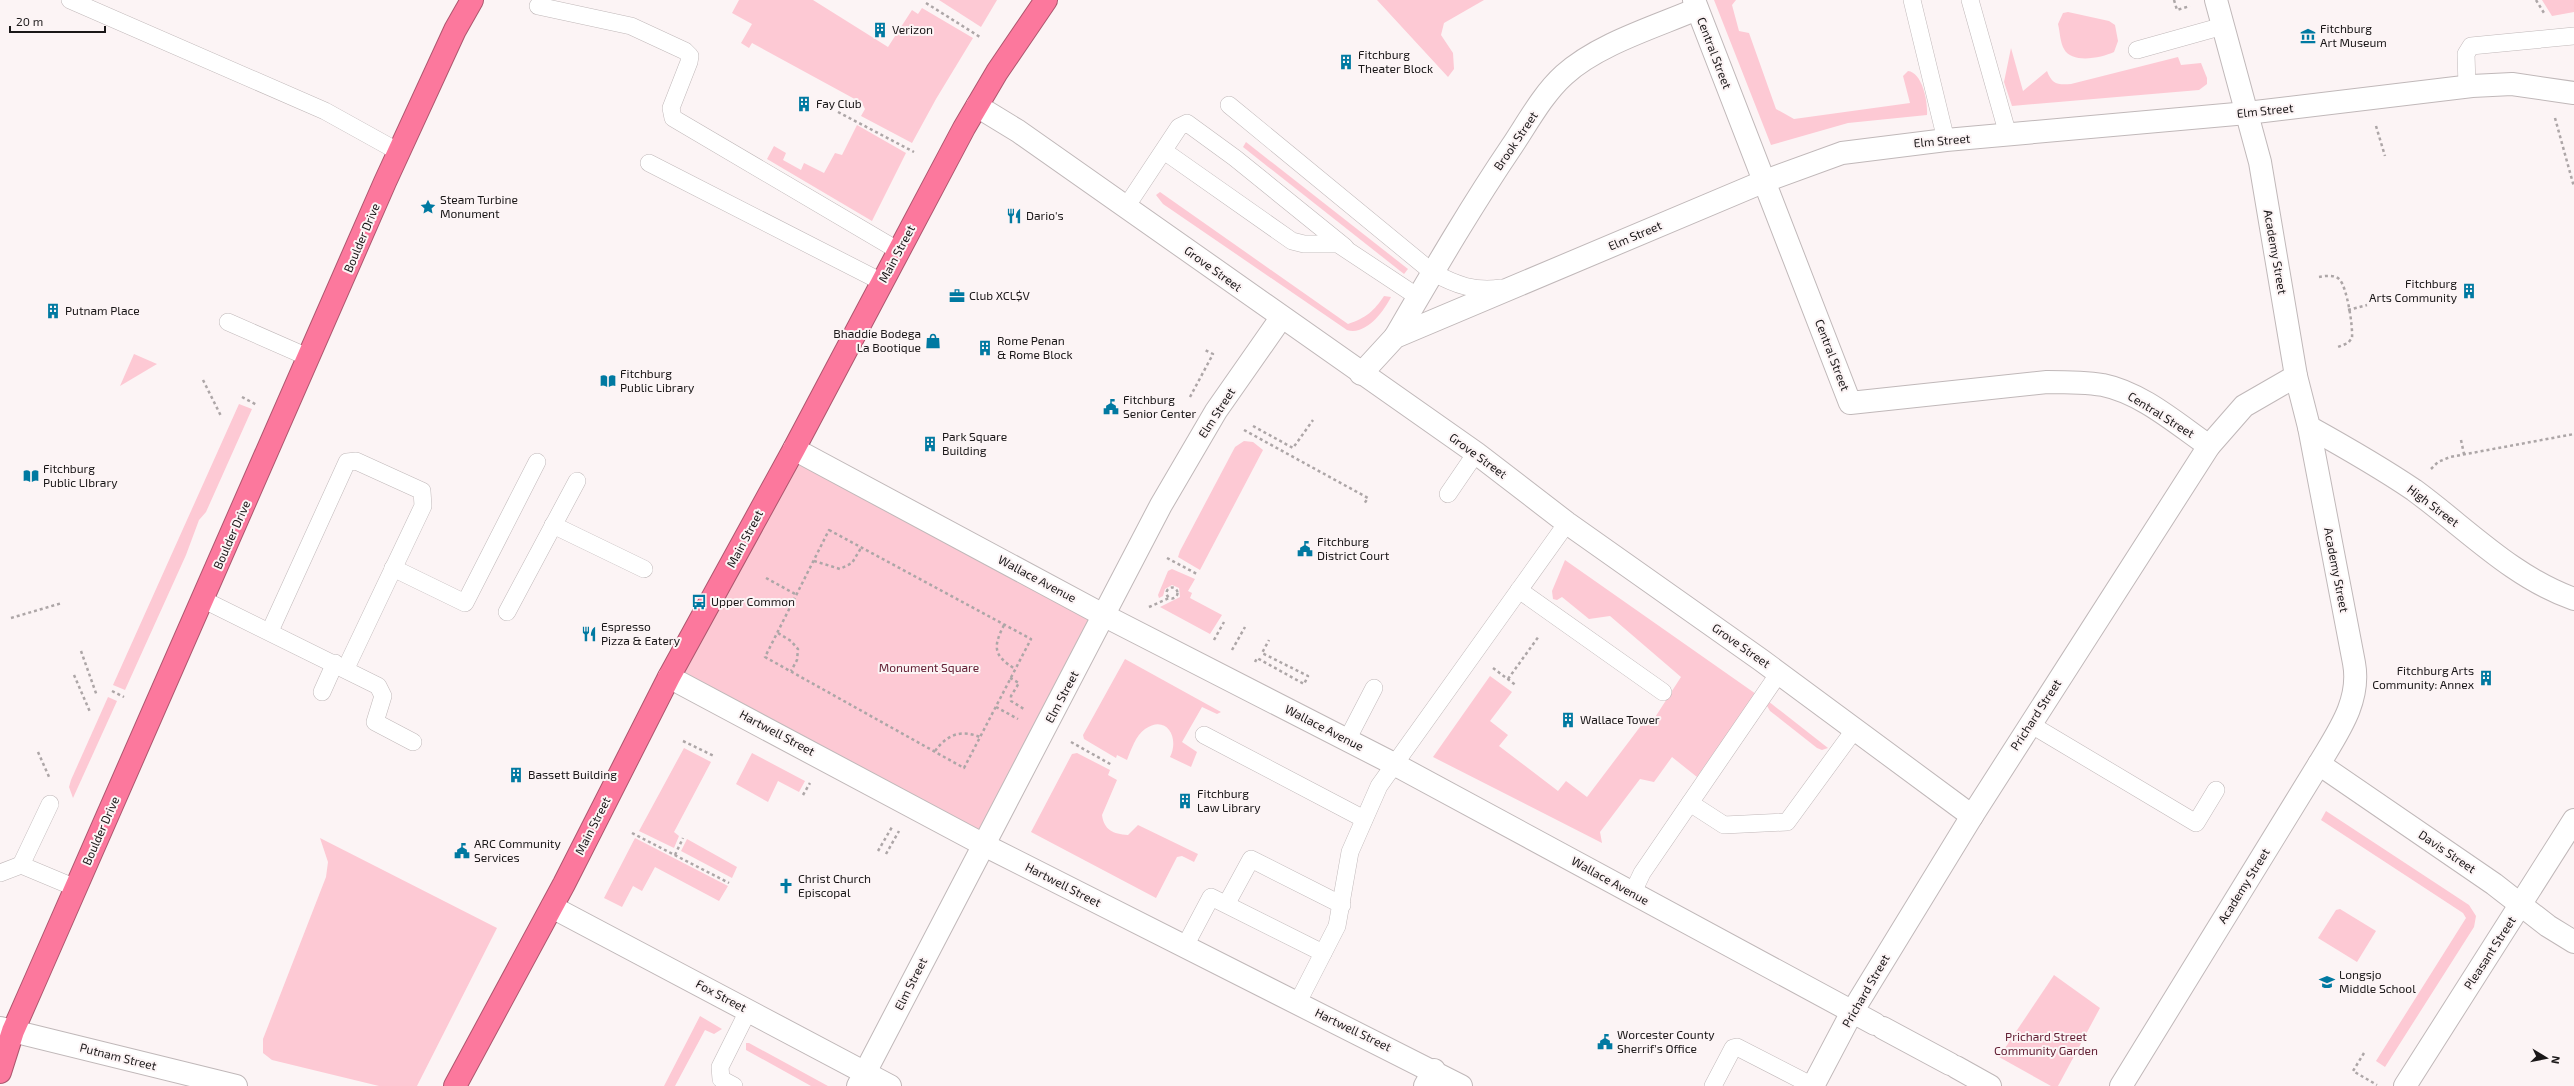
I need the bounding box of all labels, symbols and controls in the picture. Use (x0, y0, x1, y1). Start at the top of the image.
scale bar (10, 8, 105, 34)
text: 20 m (16, 14, 43, 28)
street label: Central Street (1695, 15, 1735, 91)
building icon: Verizon (871, 21, 889, 39)
place label: Fitchburg Art Museum (2320, 21, 2387, 49)
place label: Verizon (892, 22, 933, 36)
museum icon: Fitchburg Art Museum (2299, 27, 2317, 45)
place label: Fitchburg Theater Block (1358, 47, 1433, 75)
building icon: Fitchburg Theater Block (1337, 53, 1355, 71)
building icon: Fay Club (795, 95, 813, 113)
place label: Fay Club (816, 96, 862, 110)
street label: Elm Street (2236, 100, 2294, 120)
street label: Brook Street (1490, 108, 1540, 172)
street label: Elm Street (1913, 131, 1971, 149)
place label: Steam Turbine Monument (440, 192, 518, 220)
place icon: Steam Turbine Monument (419, 198, 437, 216)
street label: Boulder Drive (340, 201, 382, 274)
restaurant icon: Dario's (1005, 207, 1023, 225)
place label: Dario's (1026, 208, 1064, 222)
street label: Academy Street (2262, 208, 2290, 296)
street label: Elm Street (1606, 217, 1664, 253)
street label: Main Street (875, 222, 917, 285)
street label: Grove Street (1182, 243, 1245, 294)
place label: Fitchburg Arts Community (2369, 276, 2458, 304)
building icon: Fitchburg Arts Community (2460, 282, 2478, 300)
office icon: Club XCL$V (948, 287, 966, 305)
place label: Club XCL$V (969, 288, 1031, 302)
building icon: Putnam Place (44, 302, 62, 320)
place label: Putnam Place (65, 303, 140, 317)
street label: Central Street (1813, 317, 1853, 393)
place label: Bhaddie Bodega La Bootique (833, 326, 921, 354)
shop icon: Bhaddie Bodega La Bootique (924, 332, 942, 350)
place label: Rome Penan & Rome Block (997, 333, 1073, 361)
building icon: Rome Penan & Rome Block (976, 339, 994, 357)
place label: Fitchburg Public Library (620, 366, 695, 394)
library icon: Fitchburg Public Library (599, 372, 617, 390)
street label: Elm Street (1195, 384, 1238, 440)
street label: Central Street (2126, 388, 2198, 440)
place label: Fitchburg Senior Center (1123, 392, 1196, 420)
public building icon: Fitchburg Senior Center (1102, 398, 1120, 416)
place label: Park Square Building (942, 429, 1007, 457)
street label: Grove Street (1447, 430, 1510, 481)
building icon: Park Square Building (921, 435, 939, 453)
place label: Fitchburg Public LIbrary (43, 461, 118, 489)
library icon: Fitchburg Public LIbrary (22, 467, 40, 485)
street label: High Street (2405, 481, 2462, 529)
street label: Boulder Drive (210, 498, 252, 571)
street label: Main Street (723, 507, 765, 570)
street label: Academy Street (2322, 526, 2352, 614)
place label: Fitchburg District Court (1317, 534, 1390, 562)
public building icon: Fitchburg District Court (1296, 540, 1314, 558)
street label: Wallace Avenue (996, 552, 1079, 605)
bus stop icon: Upper Common (690, 593, 708, 611)
place label: Upper Common (711, 594, 795, 608)
place label: Espresso Pizza & Eatery (601, 619, 681, 647)
street label: Grove Street (1710, 620, 1774, 671)
restaurant icon: Espresso Pizza & Eatery (580, 625, 598, 643)
park label: Monument Square (879, 660, 979, 674)
place label: Fitchburg Arts Community: Annex (2372, 663, 2475, 691)
street label: Elm Street (1042, 668, 1081, 725)
building icon: Fitchburg Arts Community: Annex (2477, 669, 2495, 687)
street label: Prichard Street (2007, 676, 2064, 753)
street label: Wallace Avenue (1283, 701, 1366, 753)
street label: Hartwell Street (737, 706, 818, 758)
building icon: Wallace Tower (1559, 711, 1577, 729)
place label: Wallace Tower (1580, 712, 1660, 726)
building icon: Bassett Building (507, 766, 525, 784)
place label: Bassett Building (528, 767, 617, 781)
place label: Fitchburg Law Library (1197, 786, 1261, 814)
building icon: Fitchburg Law Library (1176, 792, 1194, 810)
street label: Boulder Drive (79, 794, 121, 867)
street label: Main Street (572, 794, 613, 857)
street label: Davis Street (2416, 827, 2479, 876)
place label: ARC Community Services (474, 836, 561, 864)
public building icon: ARC Community Services (453, 842, 471, 860)
street label: Academy Street (2214, 845, 2272, 926)
street label: Wallace Avenue (1569, 853, 1652, 907)
street label: Hartwell Street (1023, 859, 1104, 909)
place label: Christ Church Episcopal (798, 871, 871, 899)
church icon: Christ Church Episcopal (777, 877, 795, 895)
street label: Pleasant Street (2460, 913, 2518, 991)
street label: Prichard Street (1839, 951, 1892, 1029)
street label: Elm Street (891, 955, 929, 1012)
place label: Longsjo Middle School (2339, 967, 2416, 995)
school or university icon: Longsjo Middle School (2318, 973, 2336, 991)
street label: Fox Street (694, 976, 750, 1014)
street label: Hartwell Street (1313, 1005, 1394, 1054)
place label: Worcester County Sherrif's Office (1617, 1027, 1715, 1055)
park label: Prichard Street Community Garden (1994, 1029, 2098, 1057)
public building icon: Worcester County Sherrif's Office (1596, 1033, 1614, 1051)
north arrow (2526, 1038, 2566, 1078)
street label: Putnam Street (78, 1040, 158, 1072)
text: N (2549, 1055, 2563, 1065)

